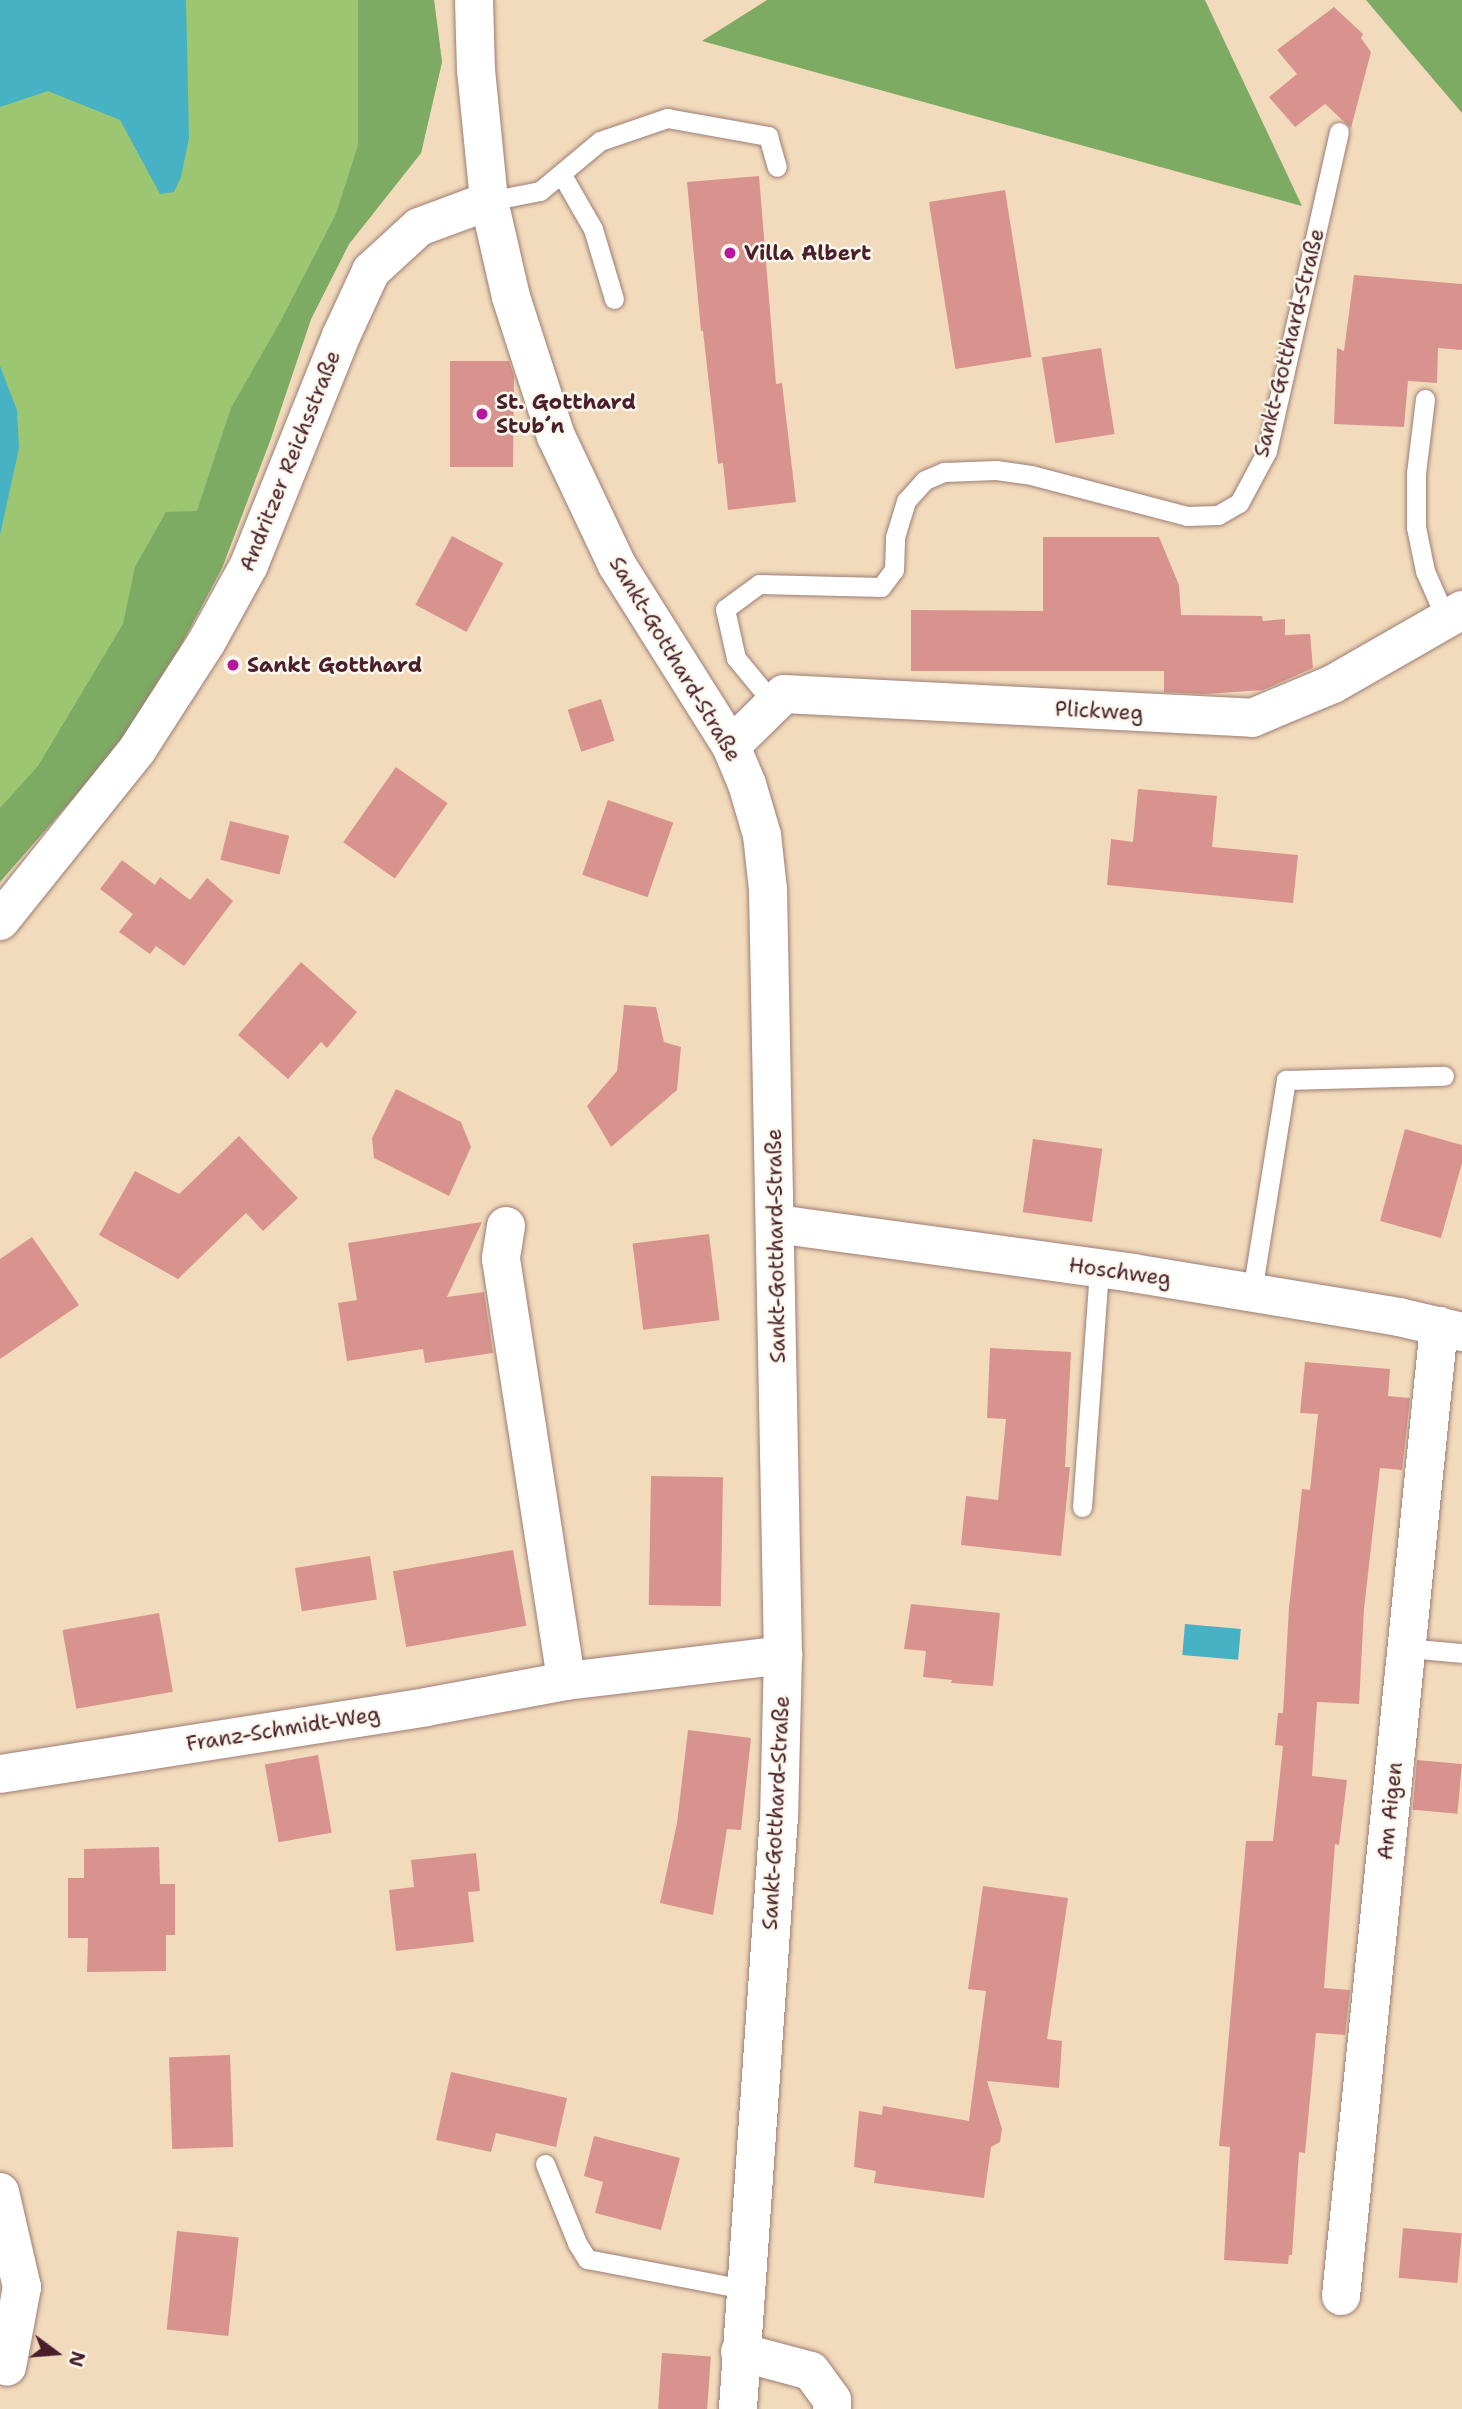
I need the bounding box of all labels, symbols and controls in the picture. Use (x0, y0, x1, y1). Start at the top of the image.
street label: Sankt-Gotthard-Straße (1248, 226, 1330, 460)
place label: Villa Albert (744, 240, 871, 266)
marker: Villa Albert (722, 245, 738, 261)
street label: Andritzer Reichsstraße (234, 347, 346, 575)
place label: St. Gotthard Stub´n (496, 389, 636, 439)
marker: St. Gotthard Stub´n (474, 406, 490, 422)
street label: Sankt-Gotthard-Straße (604, 552, 746, 766)
place label: Sankt Gotthard (247, 652, 422, 678)
marker: Sankt Gotthard (225, 657, 241, 673)
street label: Plickweg (1054, 696, 1144, 726)
street label: Sankt-Gotthard-Straße (761, 1129, 791, 1363)
street label: Hoschweg (1067, 1252, 1173, 1292)
street label: Sankt-Gotthard-Straße (757, 1695, 795, 1931)
street label: Franz-Schmidt-Weg (184, 1701, 382, 1757)
street label: Am Aigen (1372, 1761, 1408, 1861)
north arrow (21, 2318, 91, 2388)
text: N (63, 2348, 91, 2370)

